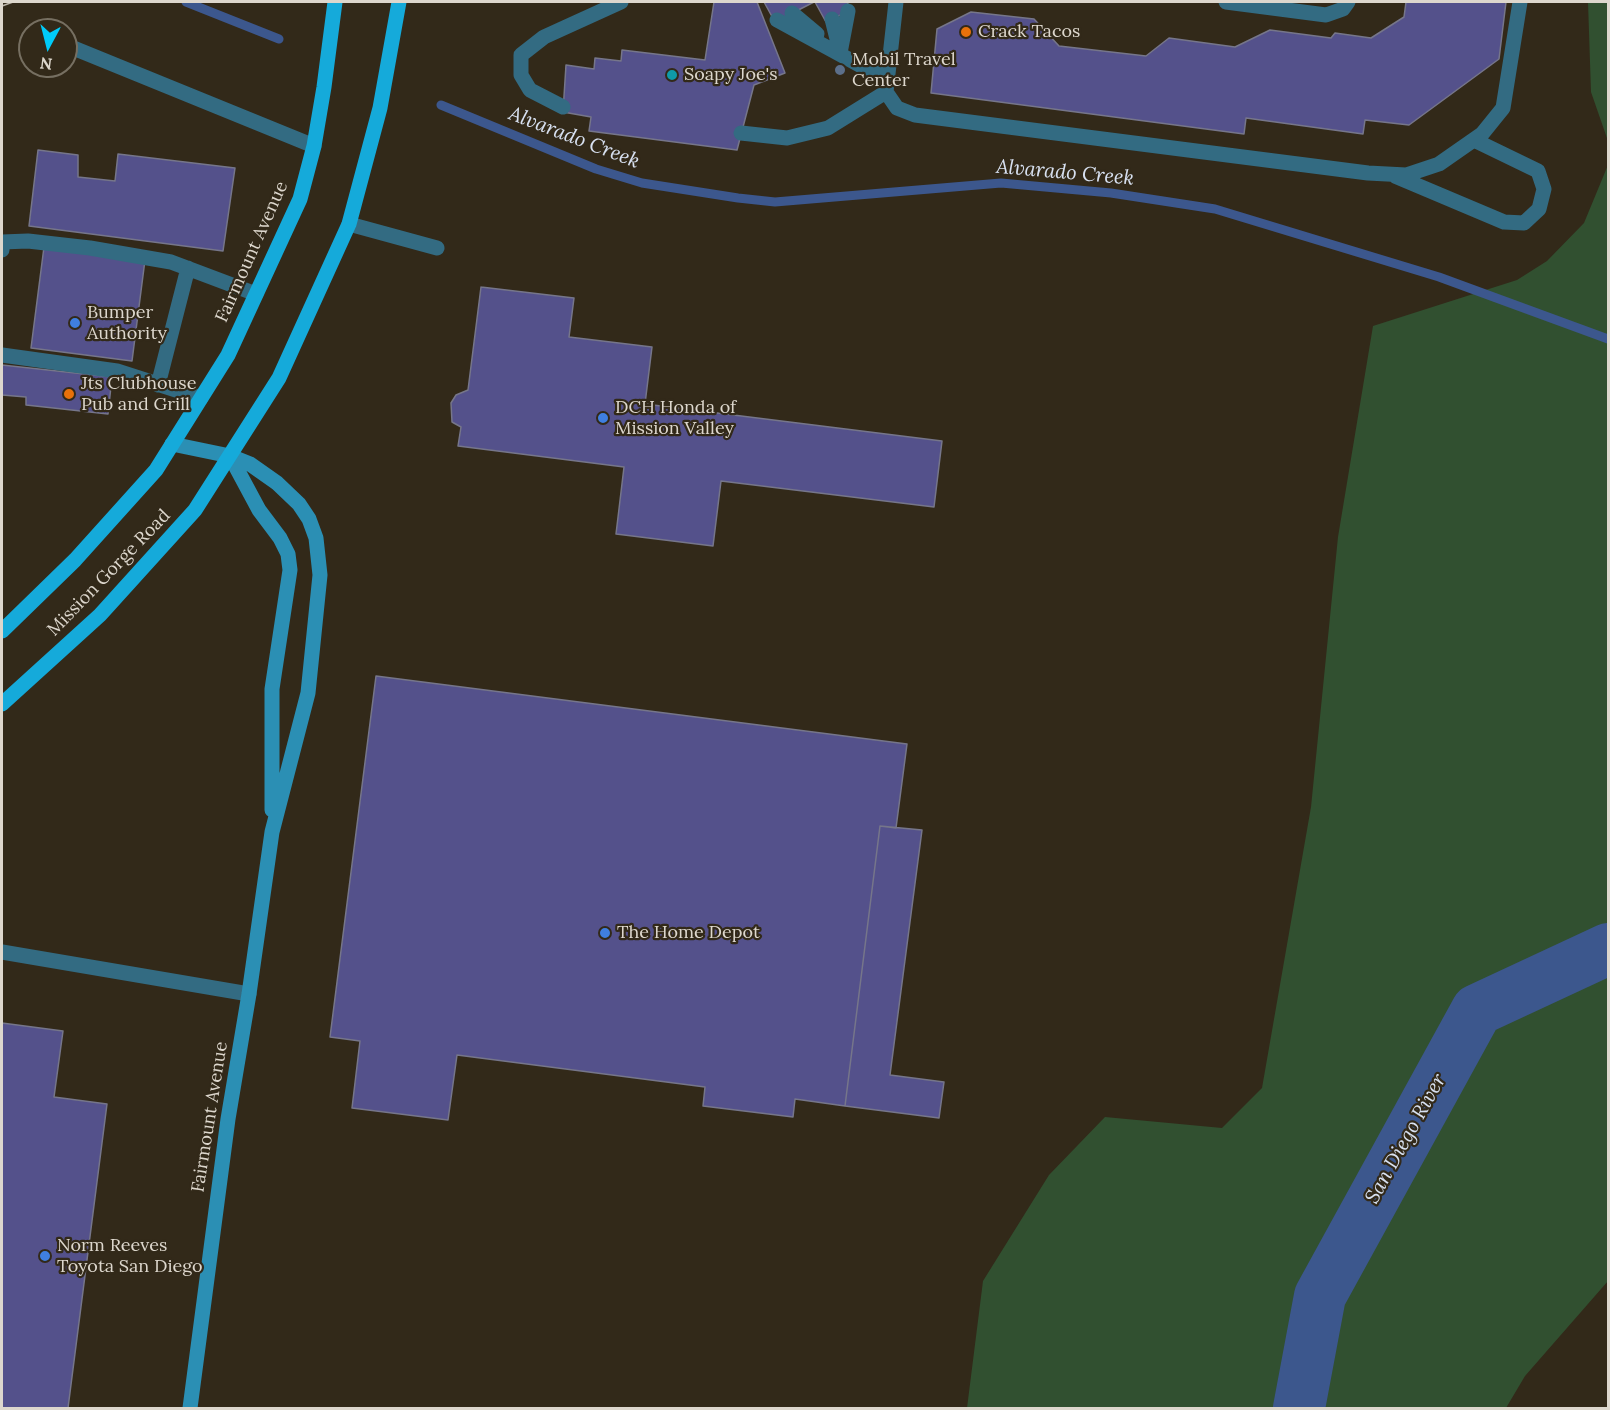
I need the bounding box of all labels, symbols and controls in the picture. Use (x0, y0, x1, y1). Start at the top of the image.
north arrow (18, 18, 78, 78)
place label: Crack Tacos (978, 21, 1080, 43)
marker: Crack Tacos (959, 25, 973, 39)
place label: Mobil Travel Center (852, 49, 956, 92)
text: N (39, 53, 53, 75)
marker: Mobil Travel Center (833, 63, 847, 77)
place label: Soapy Joe's (684, 64, 778, 86)
marker: Soapy Joe's (665, 68, 679, 82)
water label: Alvarado Creek (505, 102, 643, 174)
water label: Alvarado Creek (995, 155, 1135, 191)
street label: Fairmount Avenue (211, 178, 293, 326)
place label: Bumper Authority (87, 302, 167, 344)
marker: Bumper Authority (68, 316, 82, 330)
place label: Jts Clubhouse Pub and Grill (81, 373, 196, 416)
marker: Jts Clubhouse Pub and Grill (62, 387, 76, 401)
place label: DCH Honda of Mission Valley (615, 397, 736, 440)
marker: DCH Honda of Mission Valley (596, 411, 610, 425)
street label: Mission Gorge Road (43, 505, 175, 641)
place label: The Home Depot (617, 922, 760, 944)
marker: The Home Depot (598, 926, 612, 940)
street label: Fairmount Avenue (187, 1040, 233, 1194)
water label: San Diego River (1360, 1070, 1452, 1208)
place label: Norm Reeves Toyota San Diego (57, 1235, 203, 1278)
marker: Norm Reeves Toyota San Diego (38, 1249, 52, 1263)

